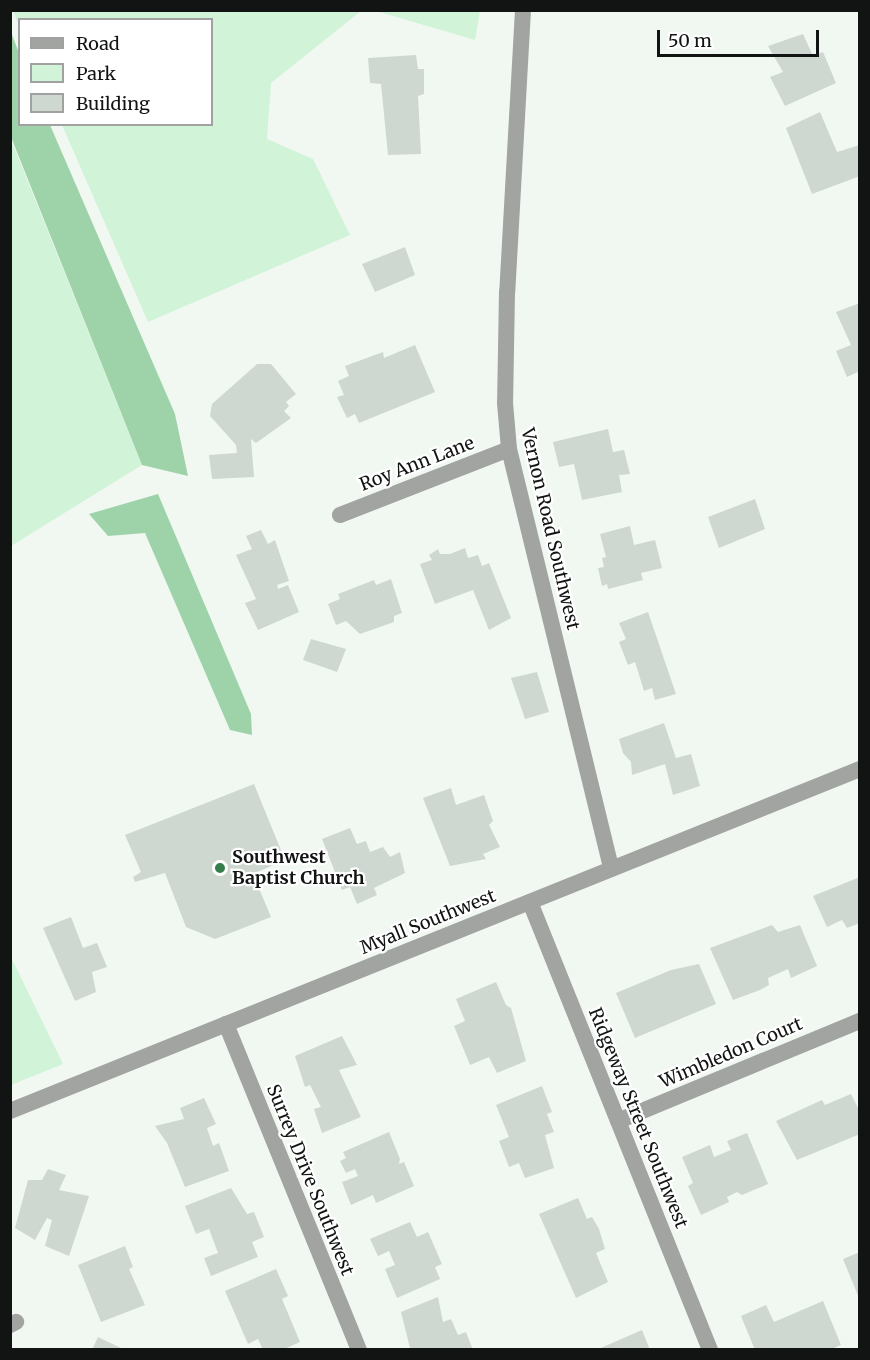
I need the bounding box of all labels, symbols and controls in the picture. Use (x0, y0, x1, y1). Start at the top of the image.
legend (18, 18, 213, 126)
scale bar (660, 18, 822, 56)
text: 50 m (668, 29, 712, 52)
text: Road (76, 32, 120, 55)
text: Park (76, 62, 116, 85)
text: Building (76, 92, 150, 115)
street label: Vernon Road Southwest (516, 426, 584, 632)
street label: Roy Ann Lane (357, 432, 477, 496)
place label: Southwest Baptist Church (232, 847, 364, 890)
marker: Southwest Baptist Church (213, 861, 227, 875)
street label: Myall Southwest (357, 885, 499, 959)
street label: Ridgeway Street Southwest (584, 1005, 692, 1231)
street label: Wimbledon Court (656, 1013, 806, 1093)
street label: Surrey Drive Southwest (262, 1081, 358, 1279)

